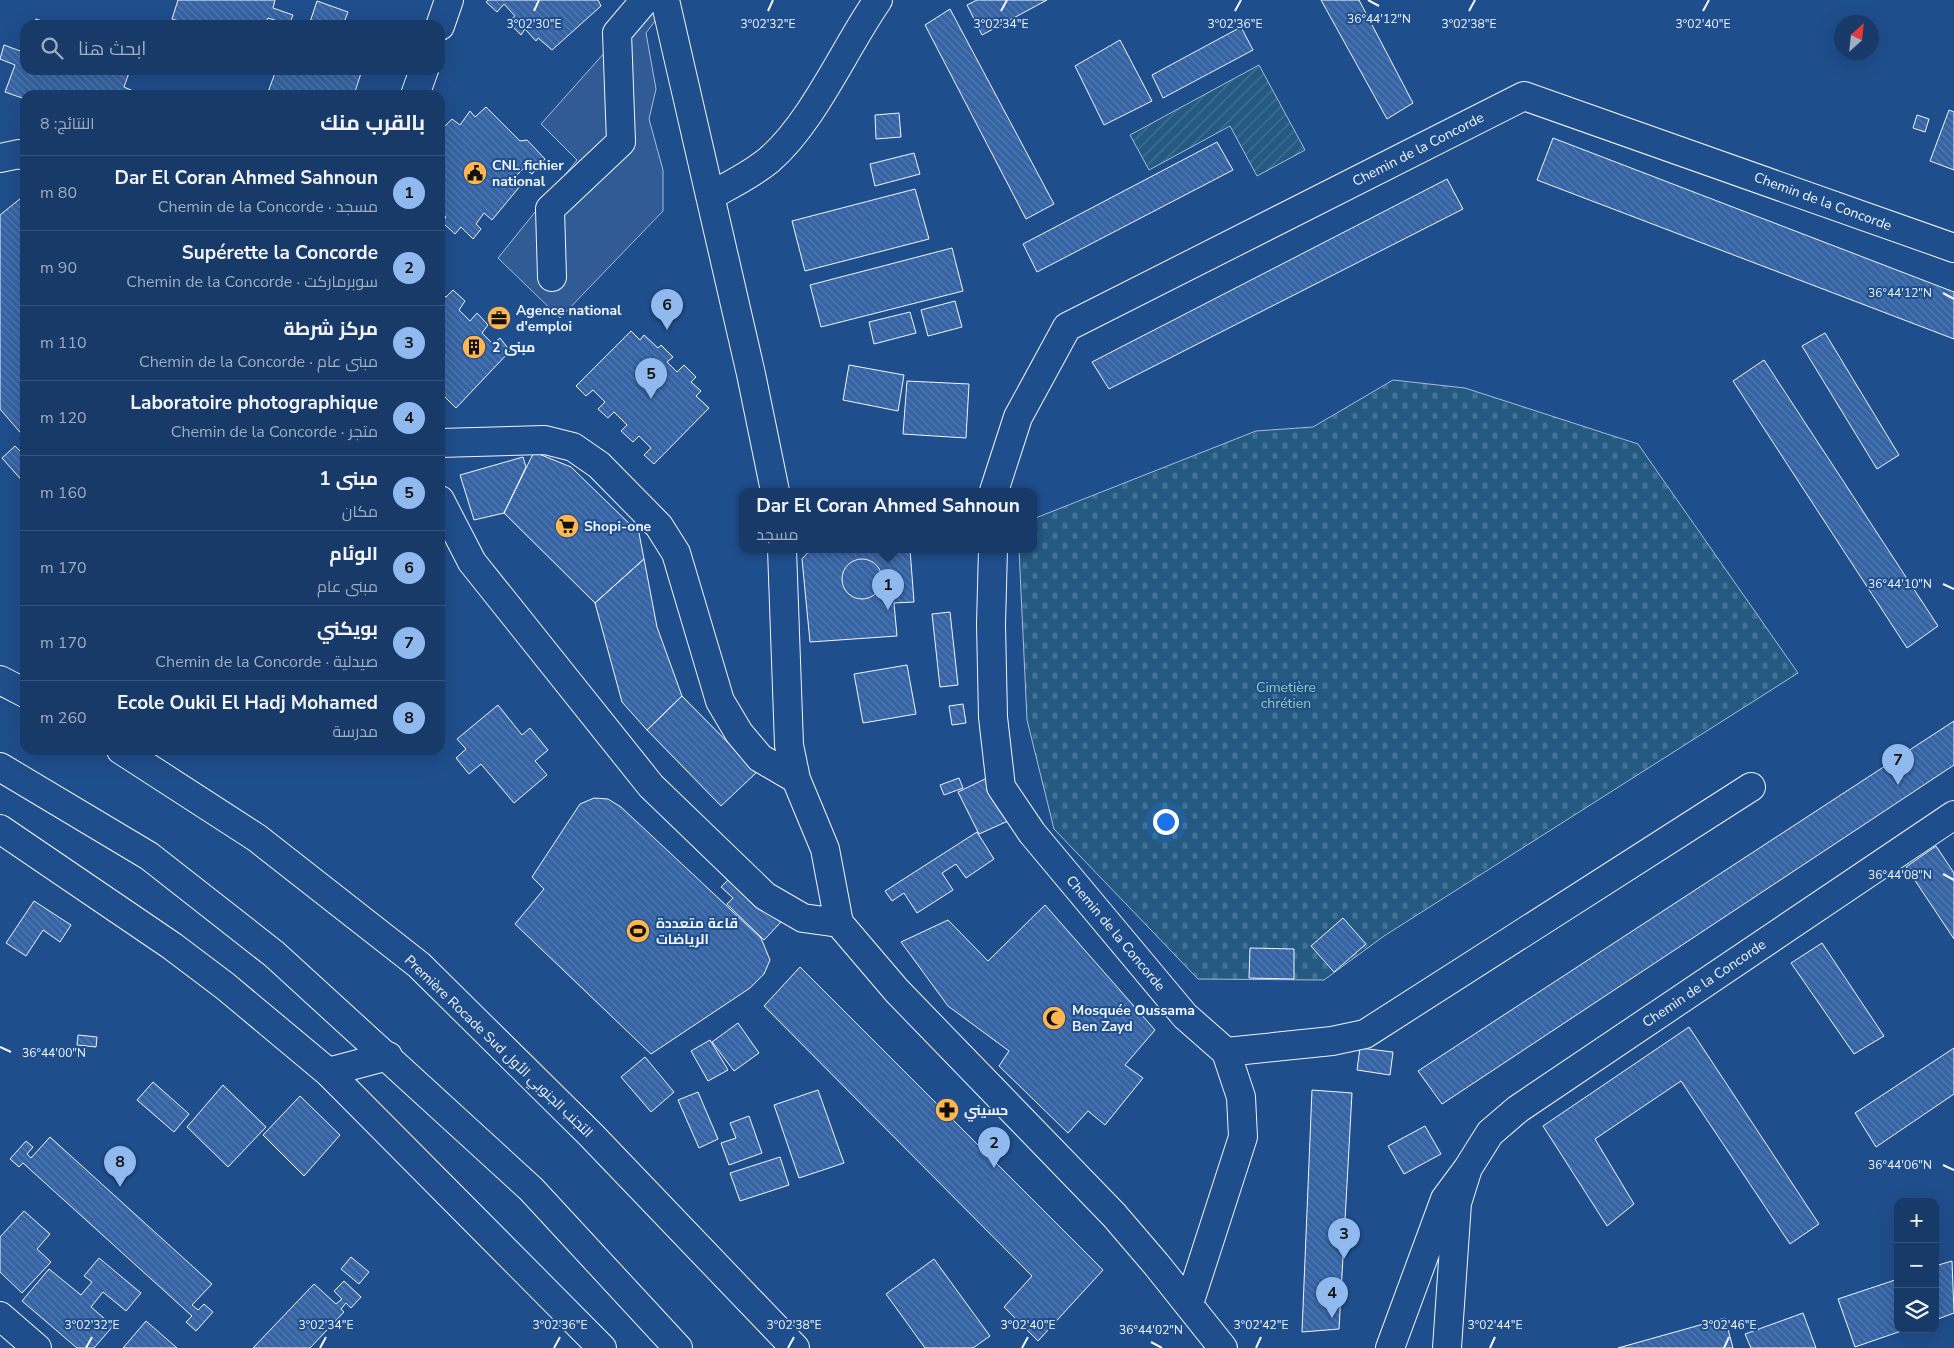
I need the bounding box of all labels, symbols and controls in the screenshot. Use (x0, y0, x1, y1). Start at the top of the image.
text: 36°44'12"N (1347, 11, 1411, 27)
north arrow (1834, 15, 1879, 60)
text: 3°02'30"E (507, 16, 561, 32)
text: 3°02'32"E (741, 16, 795, 32)
text: 3°02'34"E (974, 16, 1028, 32)
text: 3°02'36"E (1208, 16, 1262, 32)
text: 3°02'38"E (1442, 16, 1496, 32)
text: 3°02'40"E (1676, 16, 1730, 32)
search box (20, 20, 445, 75)
icon: search (38, 34, 66, 62)
text: ابحث هنا (78, 36, 146, 62)
street label: Chemin de la Concorde (1349, 108, 1487, 191)
text: بالقرب منك (320, 109, 425, 137)
text: النتائج: 8 (40, 113, 95, 135)
place label: CNL fichier national (492, 156, 564, 191)
public building icon: CNL fichier national (462, 160, 488, 186)
text: Dar El Coran Ahmed Sahnoun (114, 165, 378, 191)
street label: Chemin de la Concorde (1751, 168, 1894, 235)
text: 80 m (40, 182, 77, 204)
text: 1 (404, 182, 414, 204)
text: مسجد · Chemin de la Concorde (158, 196, 378, 218)
text: Supérette la Concorde (182, 240, 378, 266)
text: 90 m (40, 257, 77, 279)
text: 2 (404, 257, 414, 279)
text: سوبرماركت · Chemin de la Concorde (126, 271, 378, 293)
text: 36°44'12"N (1868, 285, 1932, 301)
pin: 6 (651, 289, 683, 330)
place label: Agence national d'emploi (516, 301, 622, 336)
office icon: Agence national d'emploi (486, 305, 512, 331)
text: مركز شرطة (283, 316, 378, 342)
text: 110 m (40, 332, 87, 354)
text: 3 (404, 332, 414, 354)
building icon: مبنى 2 (461, 334, 487, 360)
place label: مبنى 2 (492, 338, 535, 357)
text: مبنى عام · Chemin de la Concorde (139, 351, 378, 373)
pin: 5 (635, 358, 667, 399)
text: Laboratoire photographique (130, 390, 378, 416)
text: 120 m (40, 407, 87, 429)
text: 4 (404, 407, 414, 429)
text: متجر · Chemin de la Concorde (171, 421, 378, 443)
text: مبنى 1 (319, 466, 378, 492)
text: 160 m (40, 482, 87, 504)
text: 5 (404, 482, 414, 504)
popup (739, 488, 1037, 553)
text: Dar El Coran Ahmed Sahnoun (756, 493, 1020, 519)
text: مكان (342, 501, 378, 523)
supermarket icon: Shopi-one (554, 513, 580, 539)
place label: Shopi-one (584, 517, 652, 536)
text: مسجد (756, 524, 798, 546)
text: الوئام (329, 541, 378, 567)
text: 170 m (40, 557, 87, 579)
text: 6 (404, 557, 414, 579)
pin: 1 (872, 569, 904, 610)
text: مبنى عام (317, 576, 378, 598)
text: 36°44'10"N (1868, 576, 1932, 592)
text: بويكني (317, 616, 378, 642)
text: 170 m (40, 632, 87, 654)
text: 7 (404, 632, 414, 654)
text: صيدلية · Chemin de la Concorde (155, 651, 378, 673)
park label: Cimetière chrétien (1256, 678, 1316, 713)
text: Ecole Oukil El Hadj Mohamed (117, 690, 378, 716)
text: 260 m (40, 707, 87, 729)
text: 8 (404, 707, 414, 729)
text: مدرسة (332, 721, 378, 743)
pin: 7 (1882, 744, 1914, 785)
your location (1153, 809, 1179, 835)
text: 36°44'08"N (1868, 867, 1932, 883)
street label: Chemin de la Concorde (1062, 872, 1170, 995)
place label: قاعة متعددة الرياضات (656, 914, 738, 949)
sports icon: قاعة متعددة الرياضات (625, 918, 651, 944)
street label: Chemin de la Concorde (1639, 935, 1770, 1032)
street label: Première Rocade Sud التجنب الجنوبي الأول (399, 951, 597, 1143)
place label: Mosquée Oussama Ben Zayd (1072, 1001, 1195, 1036)
mosque icon: Mosquée Oussama Ben Zayd (1041, 1005, 1067, 1031)
text: 36°44'00"N (22, 1045, 86, 1061)
pharmacy icon: حسيني (934, 1097, 960, 1123)
place label: حسيني (964, 1101, 1008, 1122)
pin: 2 (978, 1127, 1010, 1168)
pin: 8 (104, 1146, 136, 1187)
text: 36°44'06"N (1868, 1157, 1932, 1173)
map controls (1894, 1198, 1939, 1333)
button: + (1894, 1198, 1939, 1243)
pin: 3 (1328, 1218, 1360, 1259)
button: − (1894, 1243, 1939, 1288)
pin: 4 (1316, 1277, 1348, 1318)
button: layers (1894, 1288, 1939, 1333)
text: 3°02'32"E (65, 1317, 119, 1333)
text: 3°02'34"E (299, 1317, 353, 1333)
text: 3°02'36"E (533, 1317, 587, 1333)
text: 3°02'38"E (767, 1317, 821, 1333)
text: 3°02'40"E (1001, 1317, 1055, 1333)
text: 3°02'42"E (1234, 1317, 1288, 1333)
text: 3°02'44"E (1468, 1317, 1522, 1333)
text: 3°02'46"E (1702, 1317, 1756, 1333)
text: 36°44'02"N (1119, 1322, 1183, 1338)

